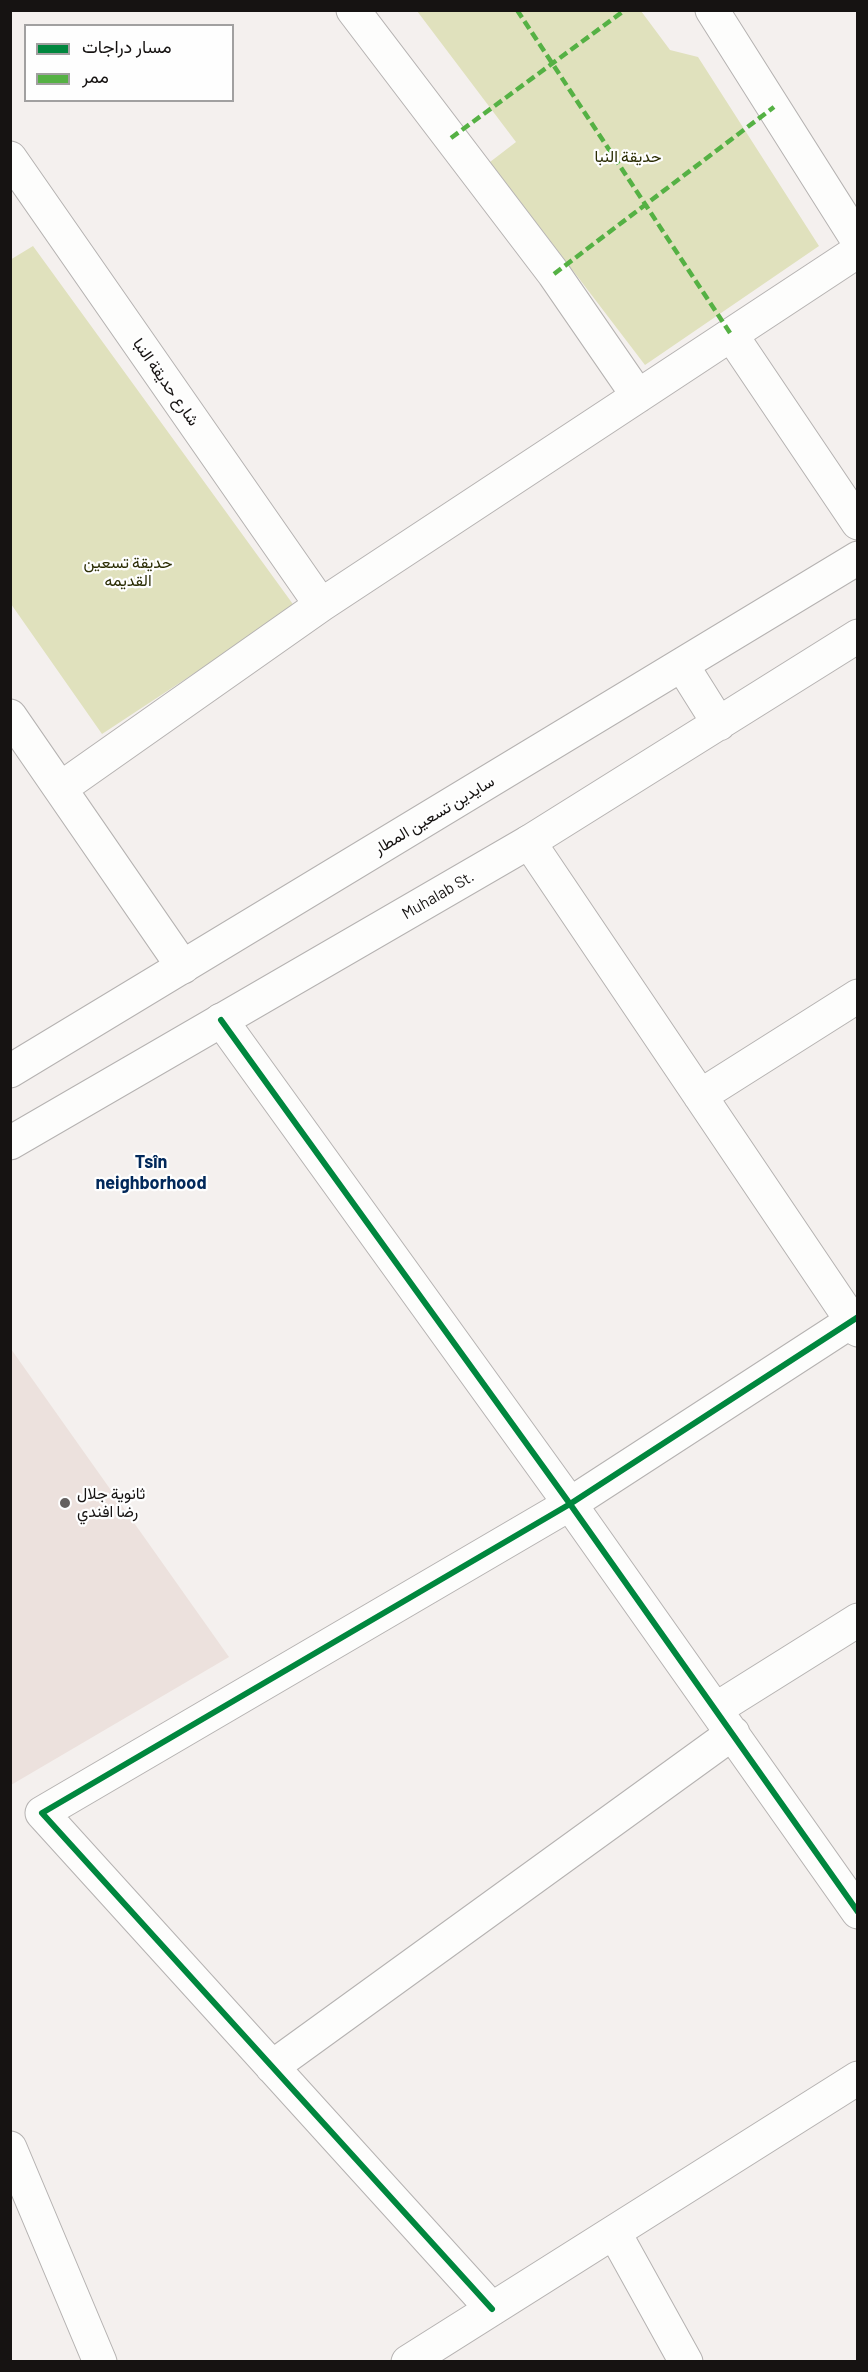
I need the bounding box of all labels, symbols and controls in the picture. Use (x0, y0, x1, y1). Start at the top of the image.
legend (24, 24, 234, 102)
text: مسار دراجات (82, 35, 172, 57)
text: ممر (82, 65, 109, 87)
park label: حديقة النبا (594, 147, 662, 167)
street label: شارع حديقة النبا (129, 335, 203, 429)
park label: حديقة تسعين القديمه (83, 553, 173, 591)
street label: سايدين تسعين المطار (370, 771, 498, 859)
street label: Muhalab St. (398, 867, 478, 923)
district label: Tsîn neighborhood (95, 1151, 207, 1194)
place label: ثانوية جلال رضا افندي (77, 1484, 145, 1522)
marker: ثانوية جلال رضا افندي (58, 1496, 72, 1510)

